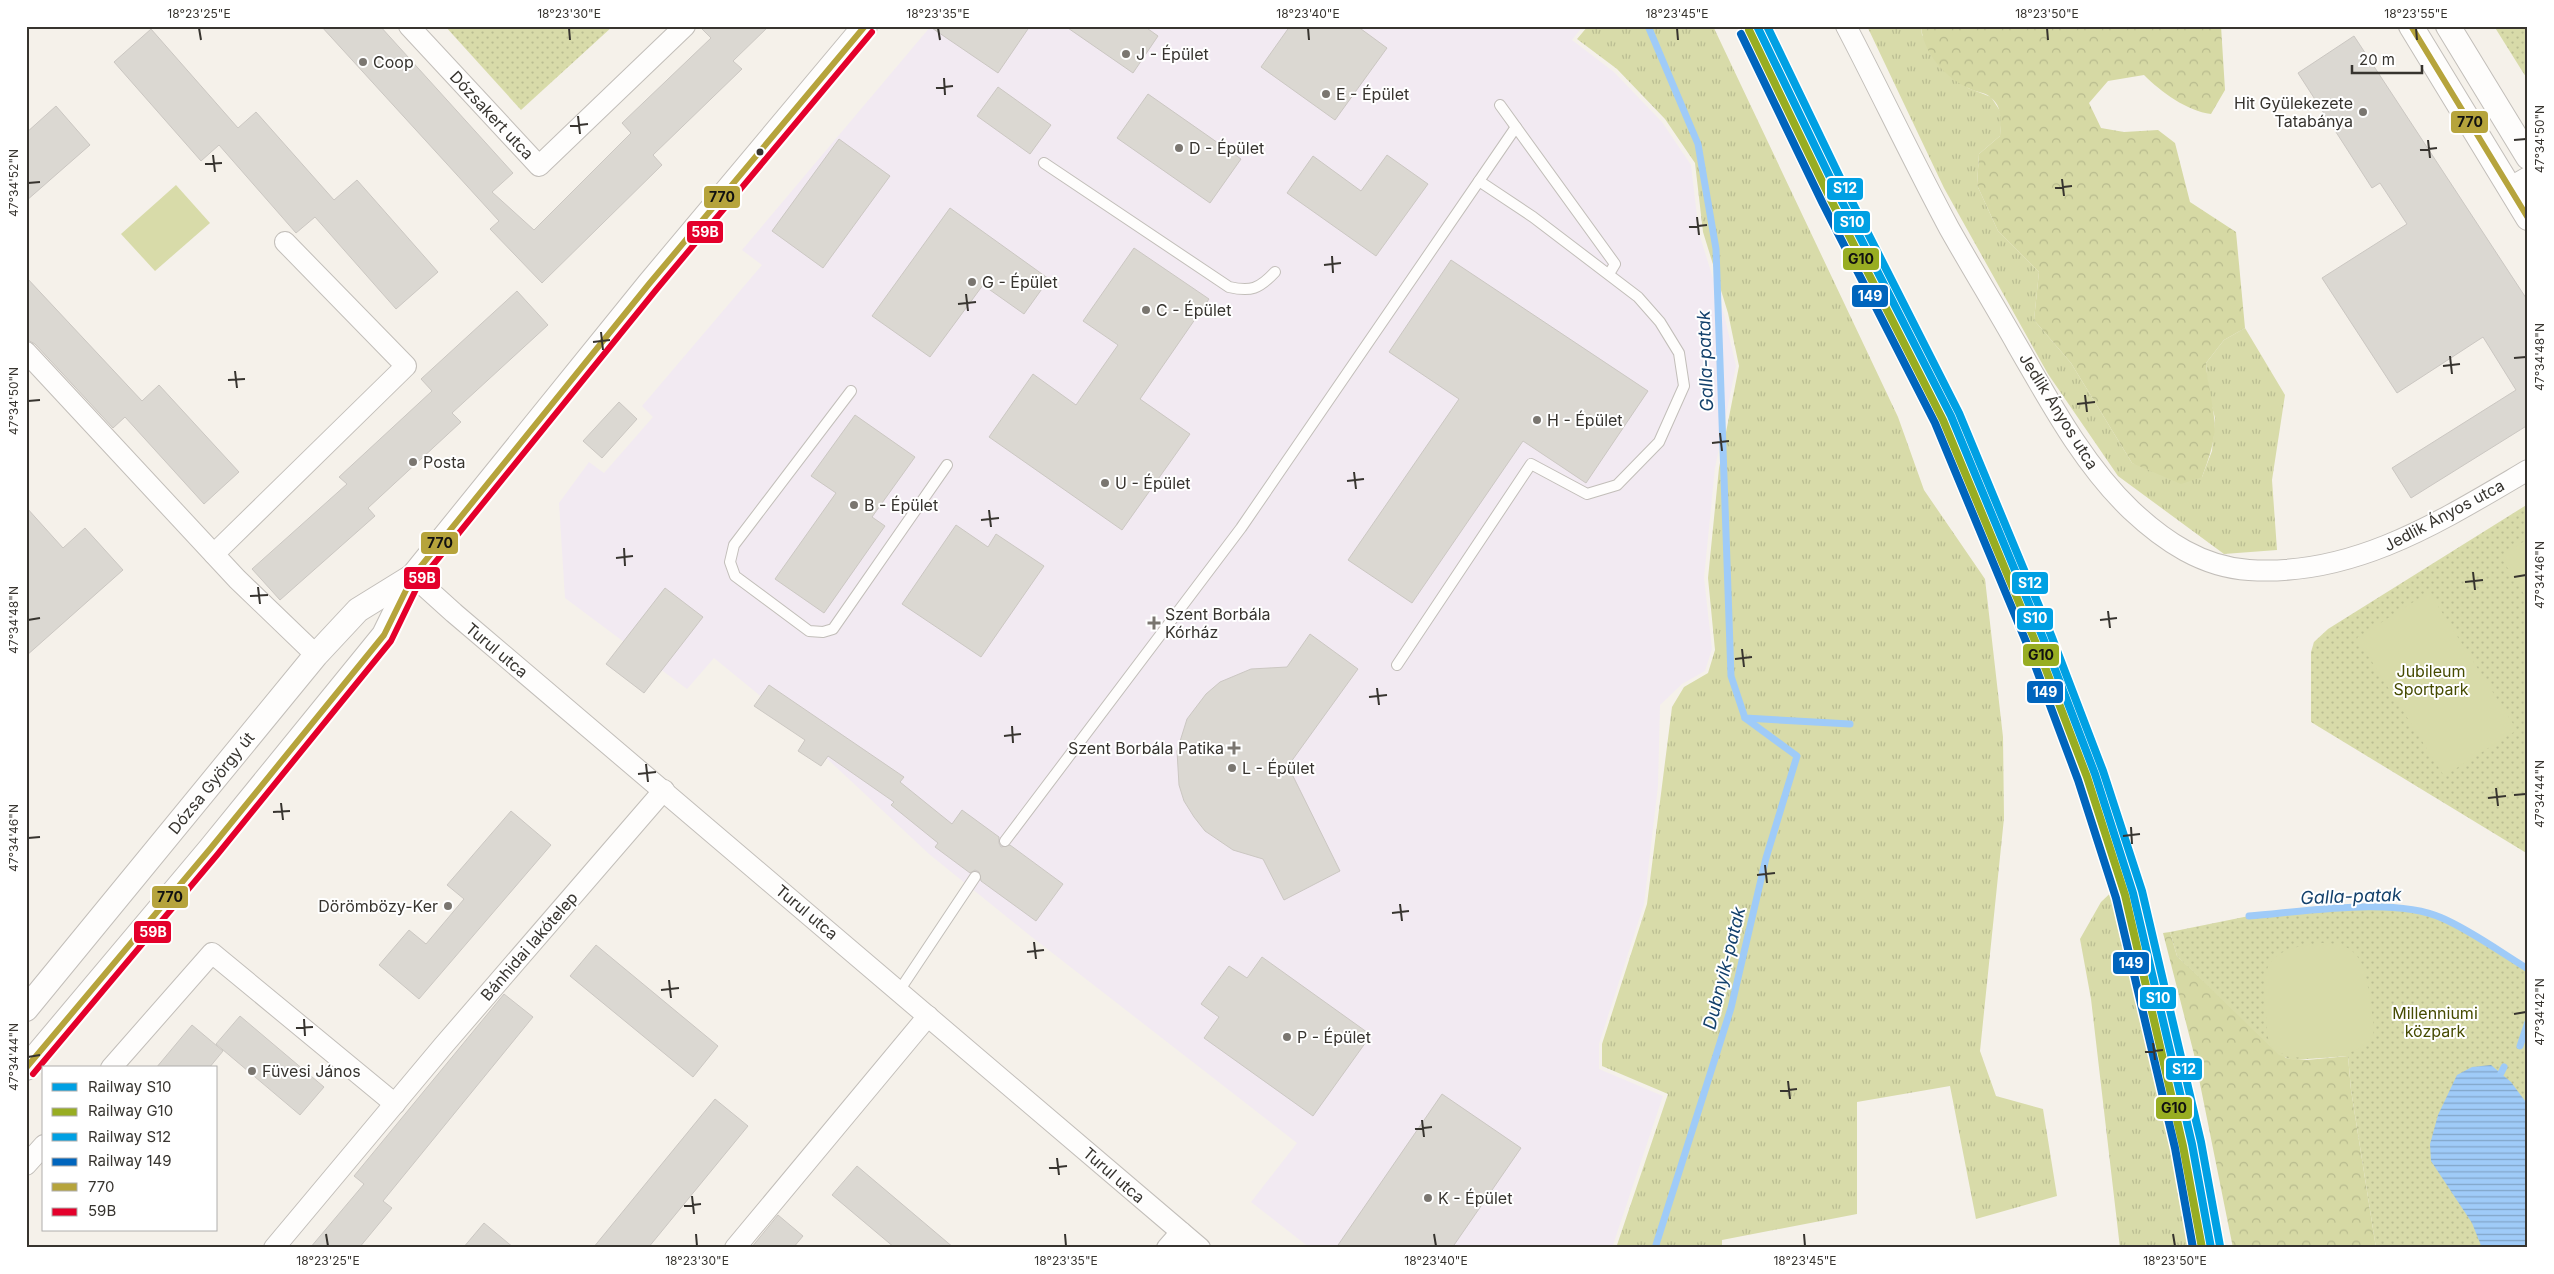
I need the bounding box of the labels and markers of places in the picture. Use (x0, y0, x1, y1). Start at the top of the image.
place label: J - Épület (1136, 44, 1209, 64)
marker: J - Épület (1120, 48, 1132, 60)
place label: Coop (373, 52, 414, 72)
marker: Coop (357, 56, 369, 68)
place label: E - Épület (1336, 84, 1409, 104)
marker: E - Épület (1320, 88, 1332, 100)
place label: Hit Gyülekezete Tatabánya (2234, 93, 2353, 131)
marker: Hit Gyülekezete Tatabánya (2357, 106, 2369, 118)
place label: D - Épület (1189, 138, 1264, 158)
marker: D - Épület (1173, 142, 1185, 154)
unlabelled marker (755, 147, 765, 157)
place label: G - Épület (982, 272, 1058, 292)
marker: G - Épület (966, 276, 978, 288)
place label: C - Épület (1156, 300, 1231, 320)
marker: C - Épület (1140, 304, 1152, 316)
place label: H - Épület (1547, 410, 1623, 430)
marker: H - Épület (1531, 414, 1543, 426)
place label: Posta (423, 452, 465, 472)
marker: Posta (407, 456, 419, 468)
place label: U - Épület (1115, 473, 1191, 493)
marker: U - Épület (1099, 477, 1111, 489)
place label: B - Épület (864, 495, 938, 515)
marker: B - Épület (848, 499, 860, 511)
place label: Szent Borbála Kórház (1165, 604, 1271, 642)
marker: Szent Borbála Kórház (1147, 616, 1161, 630)
place label: Szent Borbála Patika (1068, 738, 1224, 758)
marker: Szent Borbála Patika (1228, 742, 1240, 754)
place label: L - Épület (1242, 758, 1315, 778)
marker: L - Épület (1226, 762, 1238, 774)
place label: Dörömbözy-Ker (318, 896, 438, 916)
marker: Dörömbözy-Ker (442, 900, 454, 912)
place label: P - Épület (1297, 1027, 1371, 1047)
marker: P - Épület (1281, 1031, 1293, 1043)
place label: Füvesi János (262, 1061, 361, 1081)
marker: Füvesi János (246, 1065, 258, 1077)
place label: K - Épület (1438, 1188, 1512, 1208)
marker: K - Épület (1422, 1192, 1434, 1204)

